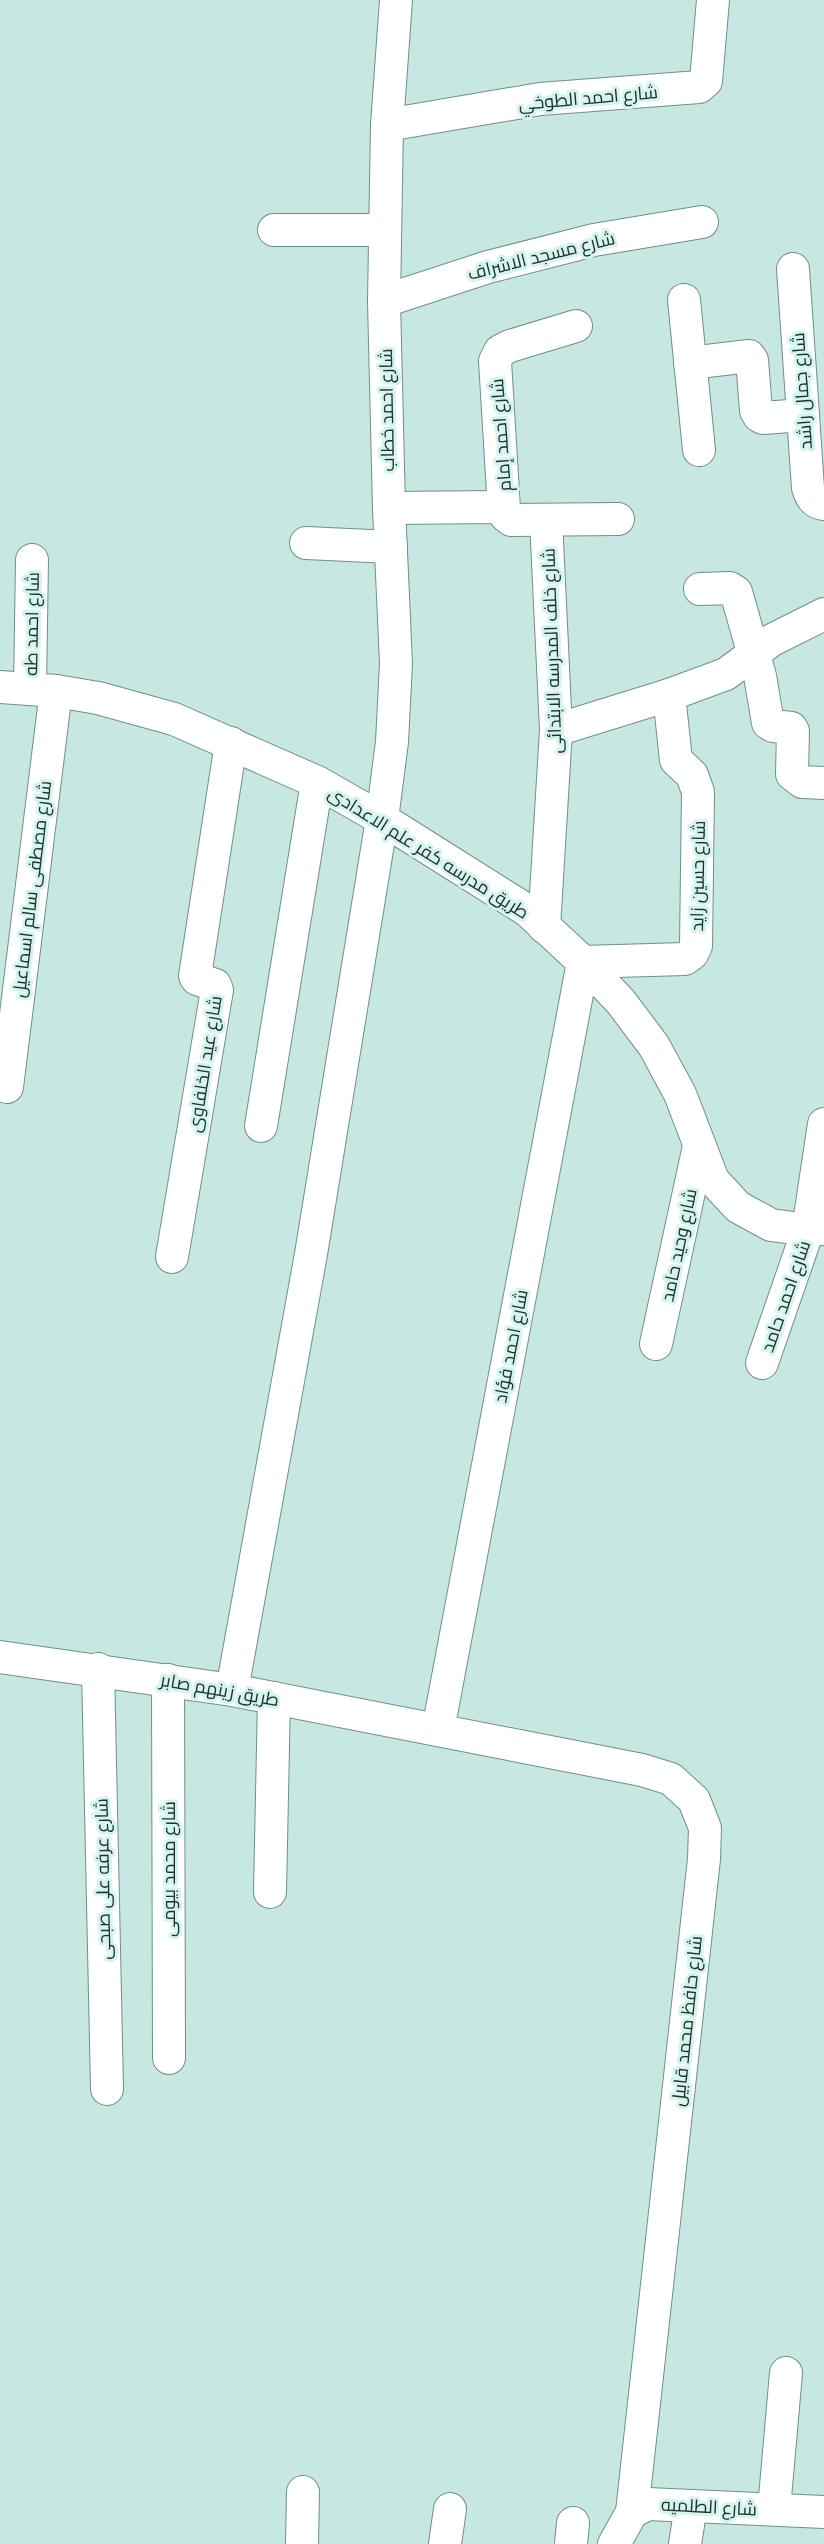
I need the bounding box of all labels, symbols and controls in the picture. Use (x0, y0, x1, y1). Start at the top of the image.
street label: شارع احمد الطوخي (517, 79, 659, 118)
street label: شارع مسجد الاشراف (465, 225, 617, 286)
street label: شارع جمال راشد (785, 332, 818, 450)
street label: شارع احمد خطاب (373, 348, 400, 472)
street label: شارع احمد إمام (484, 378, 517, 492)
street label: شارع خلف المدرسه الابتدائى (535, 548, 568, 754)
street label: شارع احمد طه (18, 572, 45, 676)
street label: شارع مصطفى سالم اسماعيل (6, 779, 57, 999)
street label: طريق مدرسه كفر علم الاعدادى (324, 780, 534, 925)
street label: شارع حسين زايد (684, 820, 711, 932)
street label: شارع عيد الخلفاوى (181, 994, 228, 1134)
street label: شارع وحيد حامد (654, 1186, 703, 1304)
street label: شارع احمد حامد (755, 1237, 816, 1355)
street label: شارع احمد فؤاد (487, 1287, 534, 1405)
street label: طريق زينهم صابر (158, 1667, 281, 1712)
street label: شارع عرفه على صبحى (89, 1798, 116, 1960)
street label: شارع محمد بيومى (156, 1801, 181, 1937)
street label: شارع حافظ محمد قابيل (665, 1934, 708, 2108)
street label: شارع الطلميه (660, 2492, 758, 2521)

